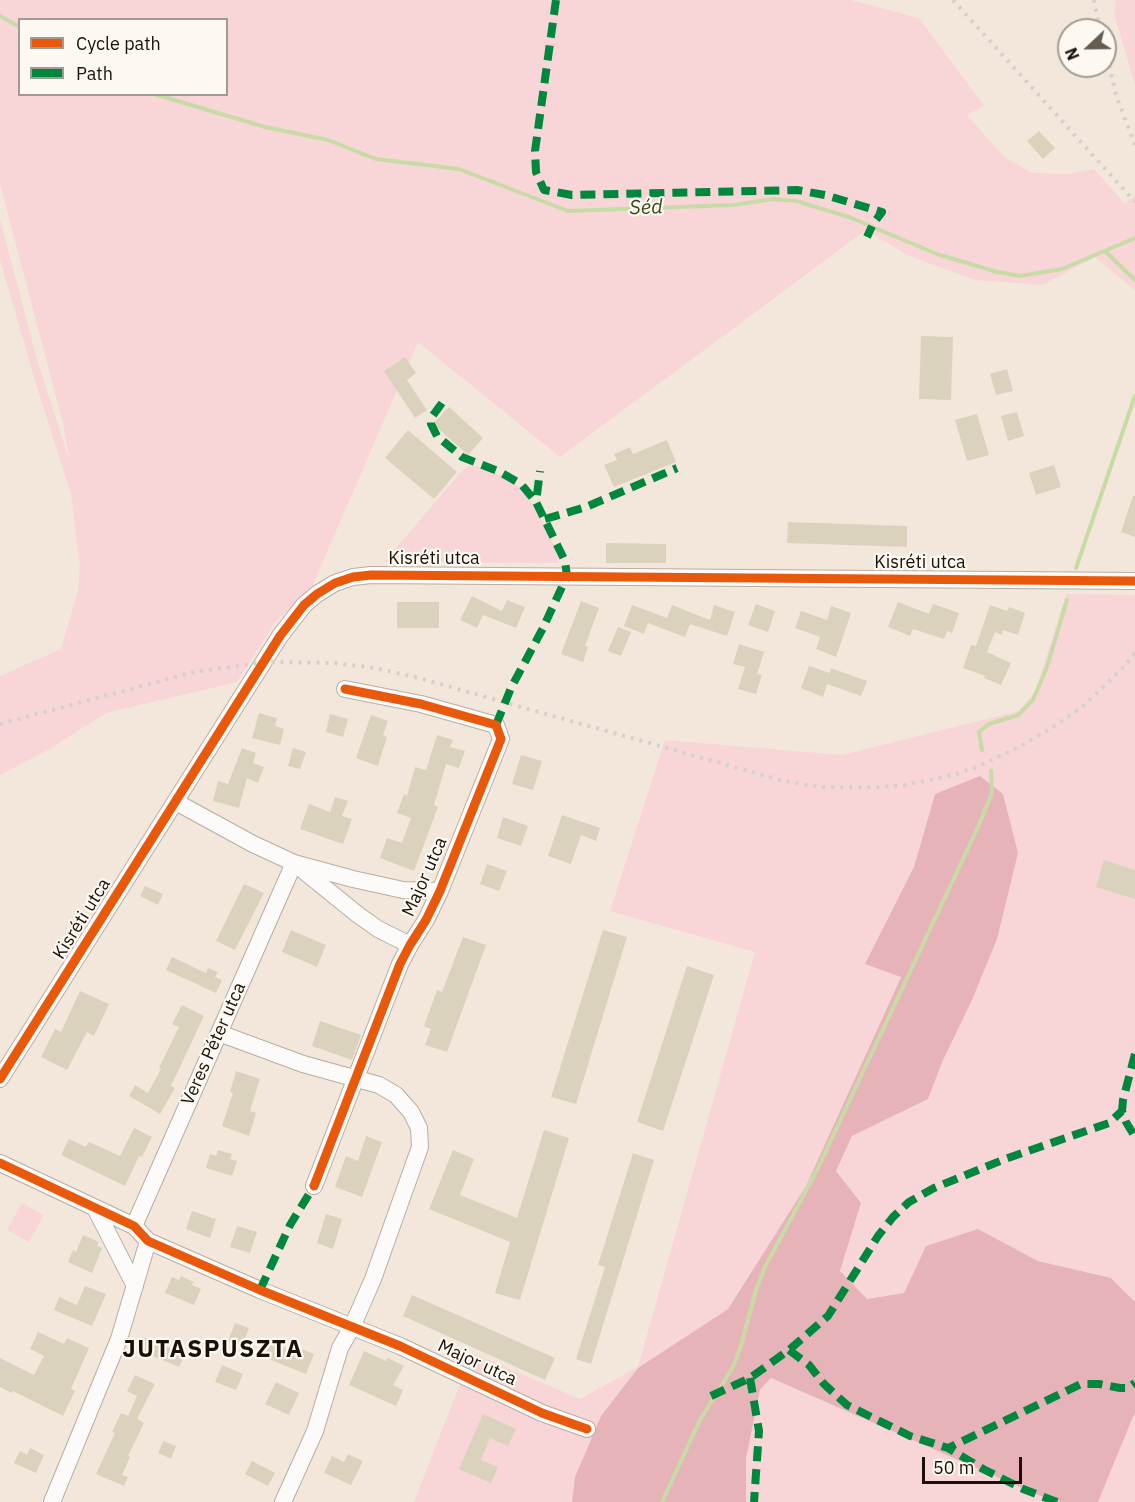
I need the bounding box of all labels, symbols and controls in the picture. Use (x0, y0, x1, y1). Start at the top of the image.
legend (18, 18, 228, 96)
north arrow (1057, 18, 1117, 78)
text: Cycle path (76, 32, 161, 55)
text: N (1061, 45, 1084, 63)
text: Path (76, 62, 113, 85)
water label: Séd (629, 195, 663, 221)
street label: Kisréti utca (388, 548, 480, 570)
street label: Kisréti utca (874, 552, 966, 574)
street label: Major utca (398, 834, 452, 920)
street label: Kisréti utca (49, 875, 115, 963)
street label: Veres Péter utca (177, 979, 251, 1109)
street label: Major utca (434, 1335, 520, 1391)
district label: JUTASPUSZTA (122, 1336, 304, 1364)
scale bar (925, 1445, 1026, 1483)
text: 50 m (933, 1456, 975, 1479)

